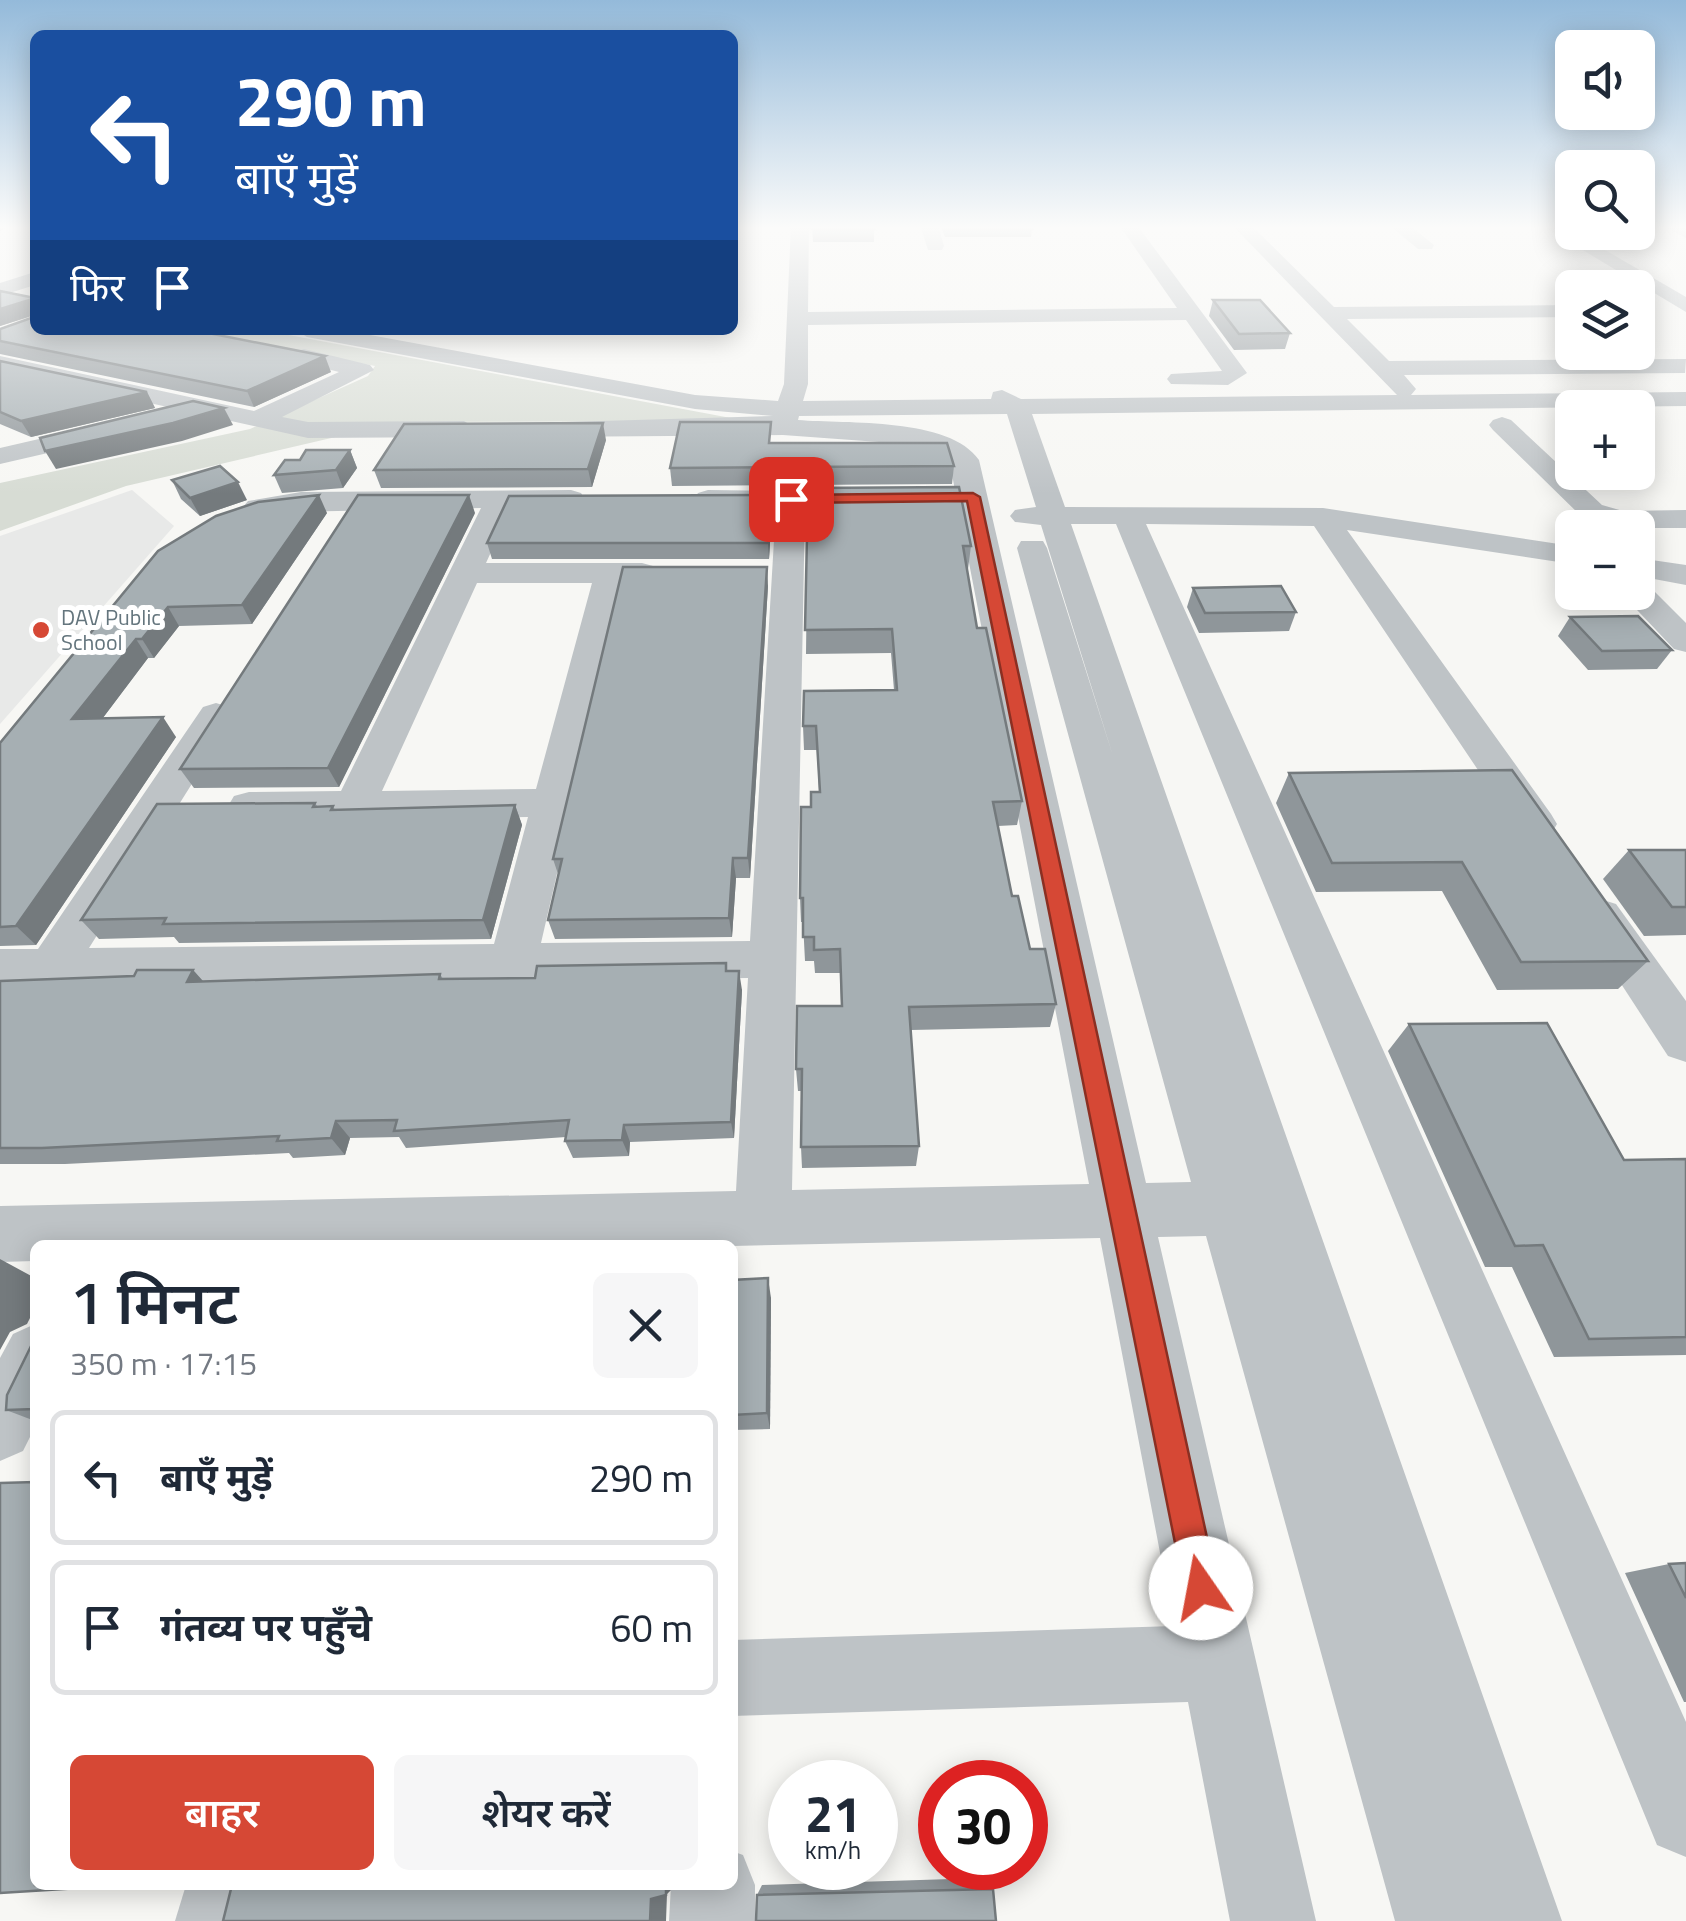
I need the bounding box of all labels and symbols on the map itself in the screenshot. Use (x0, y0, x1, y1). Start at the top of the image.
pin (749, 457, 834, 542)
place label: DAV Public School (61, 600, 161, 659)
marker: DAV Public School (30, 619, 52, 641)
position arrow (1149, 1536, 1253, 1640)
speed limit sign: 30 (918, 1760, 1048, 1890)

